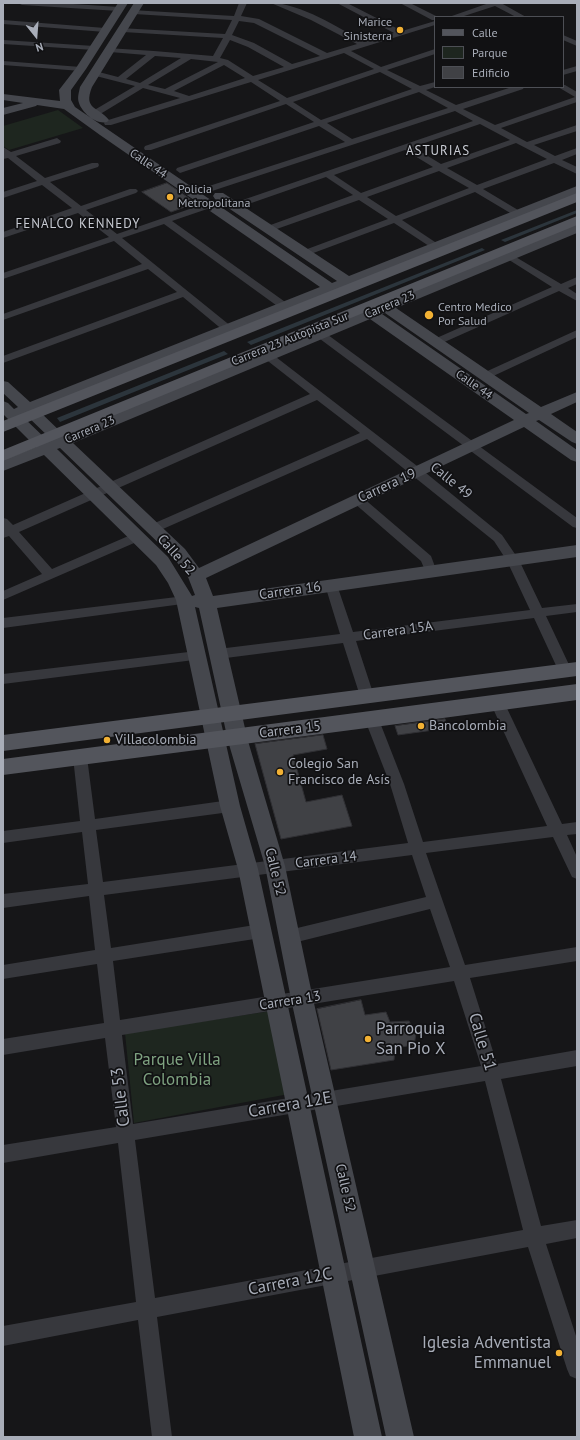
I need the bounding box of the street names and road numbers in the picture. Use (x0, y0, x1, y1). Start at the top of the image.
street label: Calle 44 (127, 146, 169, 182)
street label: Carrera 23 (363, 288, 417, 322)
street label: Carrera 23 Autopista Sur (229, 309, 351, 369)
street label: Calle 44 (453, 367, 495, 403)
street label: Carrera 23 (63, 413, 117, 447)
street label: Calle 49 (427, 459, 475, 503)
street label: Carrera 19 (355, 465, 419, 507)
street label: Calle 52 (153, 531, 199, 579)
street label: Carrera 16 (258, 578, 322, 604)
street label: Carrera 15A (362, 618, 434, 644)
street label: Carrera 15 (258, 718, 322, 742)
street label: Calle 52 (261, 846, 289, 898)
street label: Carrera 14 (294, 848, 358, 872)
street label: Carrera 13 (258, 988, 322, 1014)
street label: Calle 51 (464, 1011, 500, 1073)
street label: Calle 53 (107, 1066, 135, 1128)
street label: Carrera 12E (247, 1088, 333, 1122)
street label: Calle 52 (331, 1162, 359, 1214)
street label: Carrera 12C (246, 1264, 334, 1300)

